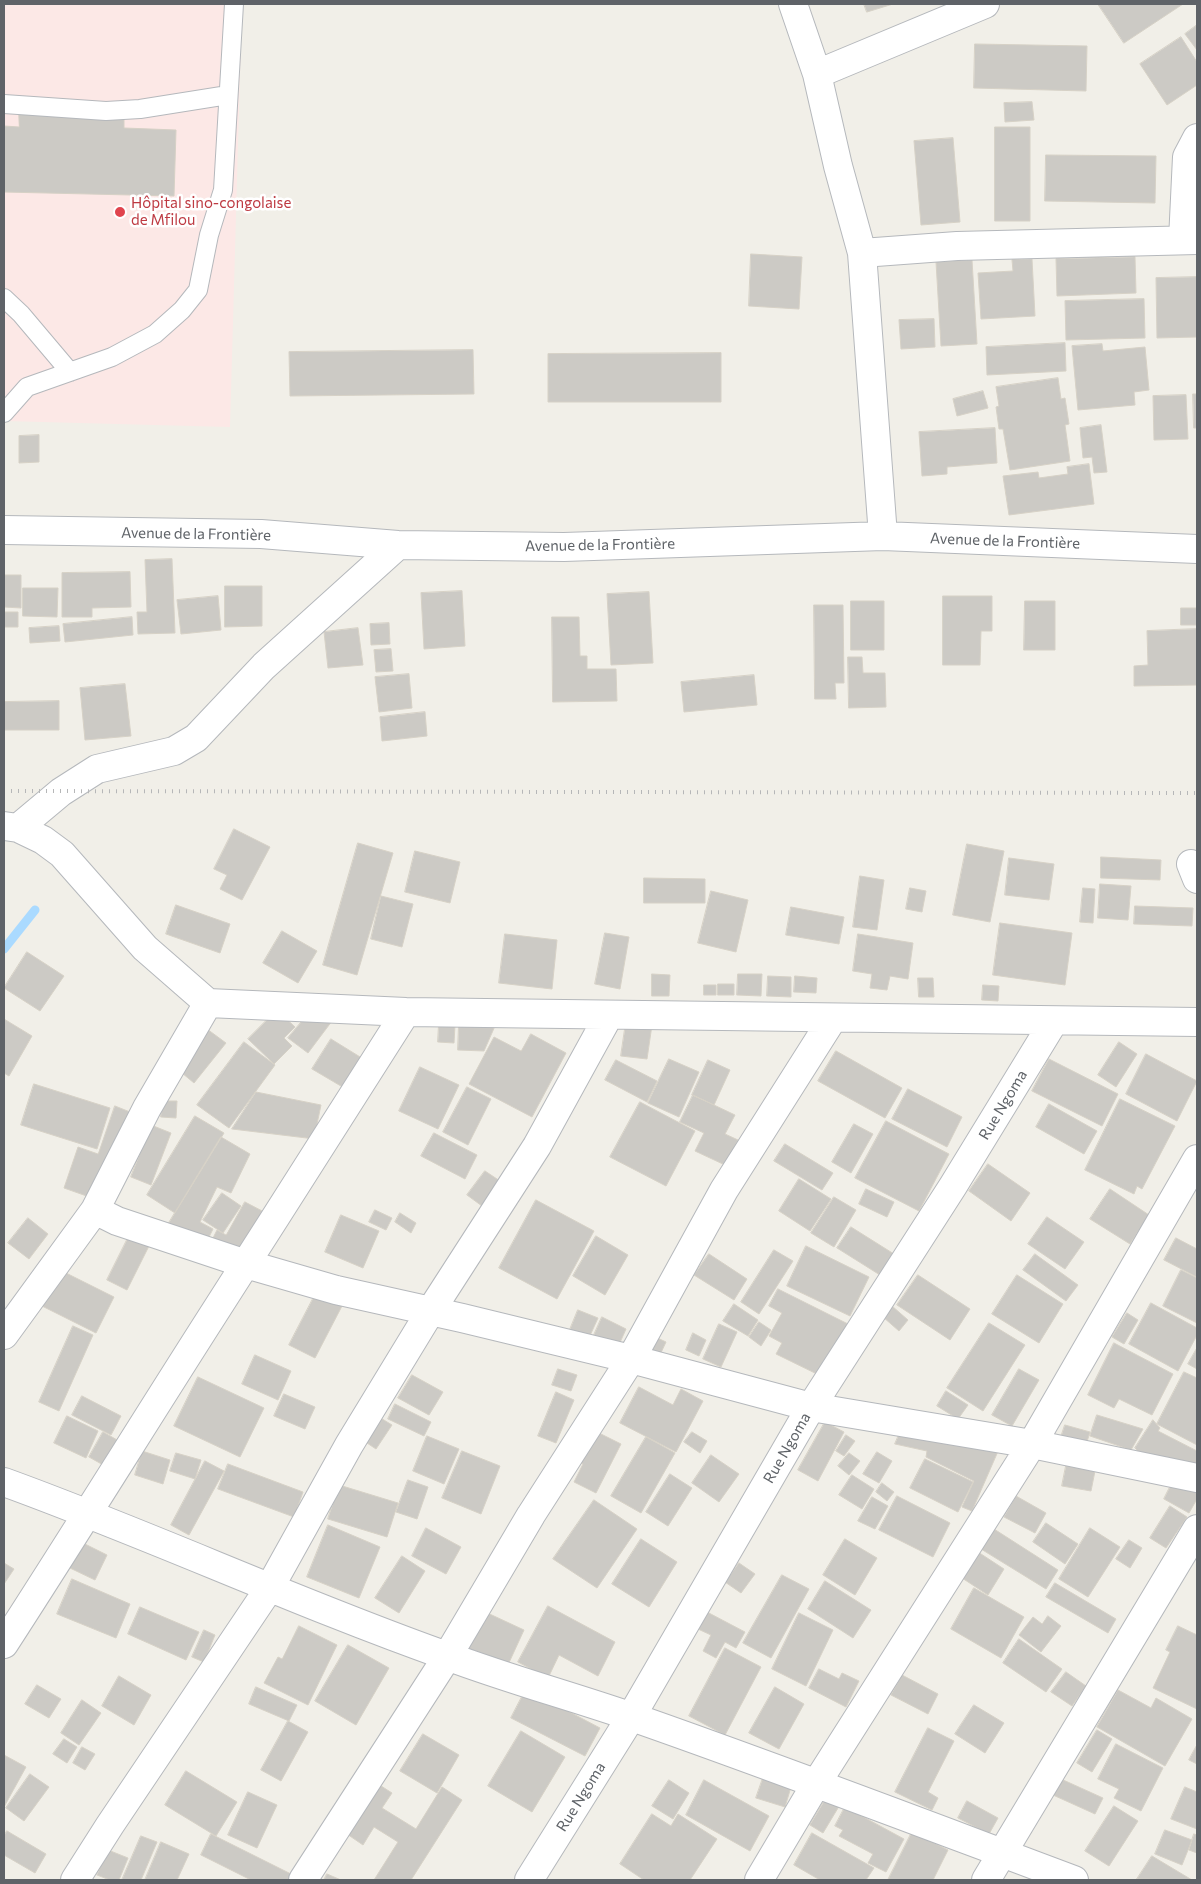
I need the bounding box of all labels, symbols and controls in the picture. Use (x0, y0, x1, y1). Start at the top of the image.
place label: Hôpital sino-congolaise de Mfilou (131, 194, 291, 229)
marker: Hôpital sino-congolaise de Mfilou (113, 205, 127, 219)
street label: Avenue de la Frontière (121, 524, 271, 544)
street label: Avenue de la Frontière (930, 529, 1080, 553)
street label: Avenue de la Frontière (525, 535, 675, 555)
street label: Rue Ngoma (975, 1067, 1031, 1143)
street label: Rue Ngoma (760, 1410, 814, 1486)
street label: Rue Ngoma (553, 1759, 609, 1835)

